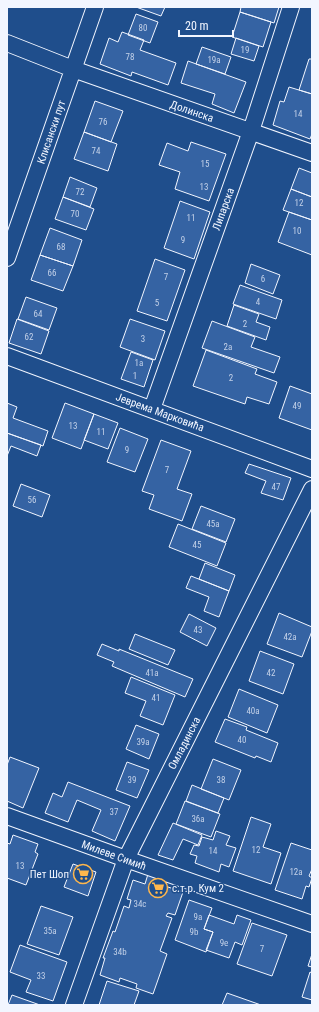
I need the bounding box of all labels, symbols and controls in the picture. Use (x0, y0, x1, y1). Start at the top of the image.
scale bar (179, 12, 233, 38)
text: 20 m (185, 19, 209, 33)
house number: 80 (139, 23, 147, 33)
house number: 19 (241, 45, 249, 55)
house number: 78 (126, 52, 134, 62)
house number: 19a (207, 55, 221, 65)
street label: Клисански пут (34, 98, 69, 166)
street label: Долинска (168, 98, 215, 125)
house number: 14 (294, 109, 303, 119)
house number: 76 (99, 117, 107, 127)
house number: 74 (92, 146, 101, 156)
house number: 15 (201, 159, 210, 169)
house number: 13 (200, 182, 208, 192)
street label: Липарска (210, 186, 237, 232)
house number: 72 (76, 187, 85, 197)
house number: 12 (295, 198, 304, 208)
house number: 70 (71, 209, 79, 219)
house number: 11 (187, 213, 195, 223)
house number: 10 (293, 226, 301, 236)
house number: 9 (181, 235, 185, 245)
house number: 68 (57, 242, 65, 252)
house number: 66 (48, 268, 56, 278)
house number: 7 (164, 272, 169, 282)
house number: 6 (261, 274, 265, 284)
house number: 4 (256, 297, 261, 307)
house number: 5 (155, 298, 160, 308)
house number: 64 (34, 309, 43, 319)
house number: 2 (243, 319, 248, 329)
house number: 62 (25, 332, 34, 342)
house number: 3 (141, 334, 145, 344)
house number: 2a (224, 342, 232, 352)
house number: 1a (135, 358, 143, 368)
house number: 1 (133, 371, 137, 381)
house number: 2 (229, 373, 234, 383)
street label: Јеврема Марковића (114, 390, 206, 434)
house number: 49 (293, 401, 301, 411)
house number: 13 (69, 421, 77, 431)
house number: 11 (97, 427, 105, 437)
house number: 9 (125, 445, 129, 455)
house number: 7 (165, 465, 170, 475)
house number: 47 (272, 482, 281, 492)
house number: 56 (28, 495, 36, 505)
house number: 45a (206, 519, 220, 529)
house number: 45 (193, 540, 202, 550)
house number: 43 (194, 625, 202, 635)
house number: 42a (283, 632, 297, 642)
house number: 41a (145, 668, 159, 678)
house number: 42 (267, 668, 276, 678)
house number: 41 (152, 693, 160, 703)
house number: 40a (246, 706, 260, 716)
street label: Омладинска (166, 715, 203, 772)
house number: 40 (238, 735, 246, 745)
house number: 39a (136, 737, 150, 747)
house number: 39 (128, 775, 136, 785)
house number: 38 (217, 775, 225, 785)
house number: 37 (110, 807, 119, 817)
house number: 36a (191, 814, 205, 824)
street label: Милеве Симић (80, 838, 148, 873)
house number: 12 (252, 845, 261, 855)
house number: 14 (209, 846, 218, 856)
house number: 13 (16, 861, 24, 871)
supermarket icon: Пет Шоп (72, 863, 94, 885)
house number: 12a (289, 867, 303, 877)
place label: Пет Шоп (30, 868, 69, 881)
supermarket icon: с.т.р. Кум 2 (147, 877, 169, 899)
place label: с.т.р. Кум 2 (172, 882, 224, 895)
house number: 34c (133, 899, 147, 909)
house number: 9a (194, 912, 202, 922)
house number: 35a (43, 926, 57, 936)
house number: 9b (190, 927, 199, 937)
house number: 9e (220, 938, 228, 948)
house number: 7 (260, 944, 265, 954)
house number: 34b (113, 947, 127, 957)
house number: 33 (37, 971, 45, 981)

